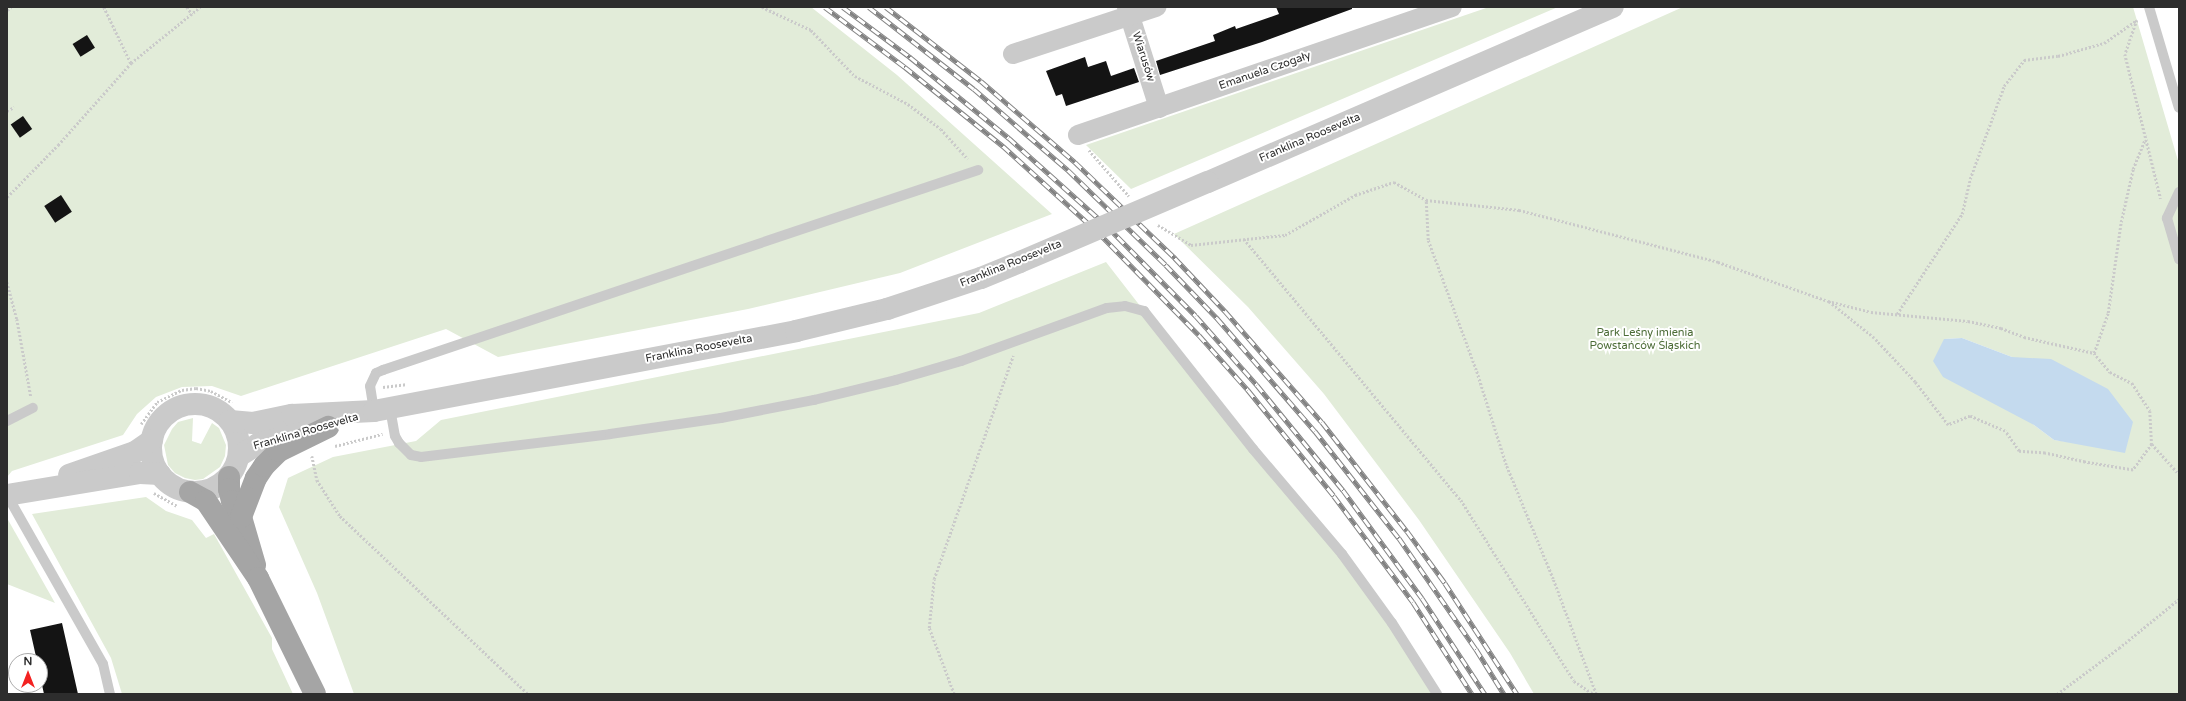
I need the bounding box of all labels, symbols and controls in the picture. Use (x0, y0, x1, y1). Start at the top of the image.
street label: Wiarusów (1129, 30, 1157, 84)
street label: Emanuela Czogały (1217, 49, 1313, 93)
street label: Franklina Roosevelta (1258, 111, 1362, 165)
street label: Franklina Roosevelta (958, 238, 1064, 290)
park label: Park Leśny imienia Powstańców Śląskich (1590, 327, 1700, 353)
street label: Franklina Roosevelta (645, 332, 753, 366)
street label: Franklina Roosevelta (252, 411, 360, 453)
north arrow (8, 653, 48, 693)
text: N (24, 655, 32, 668)

